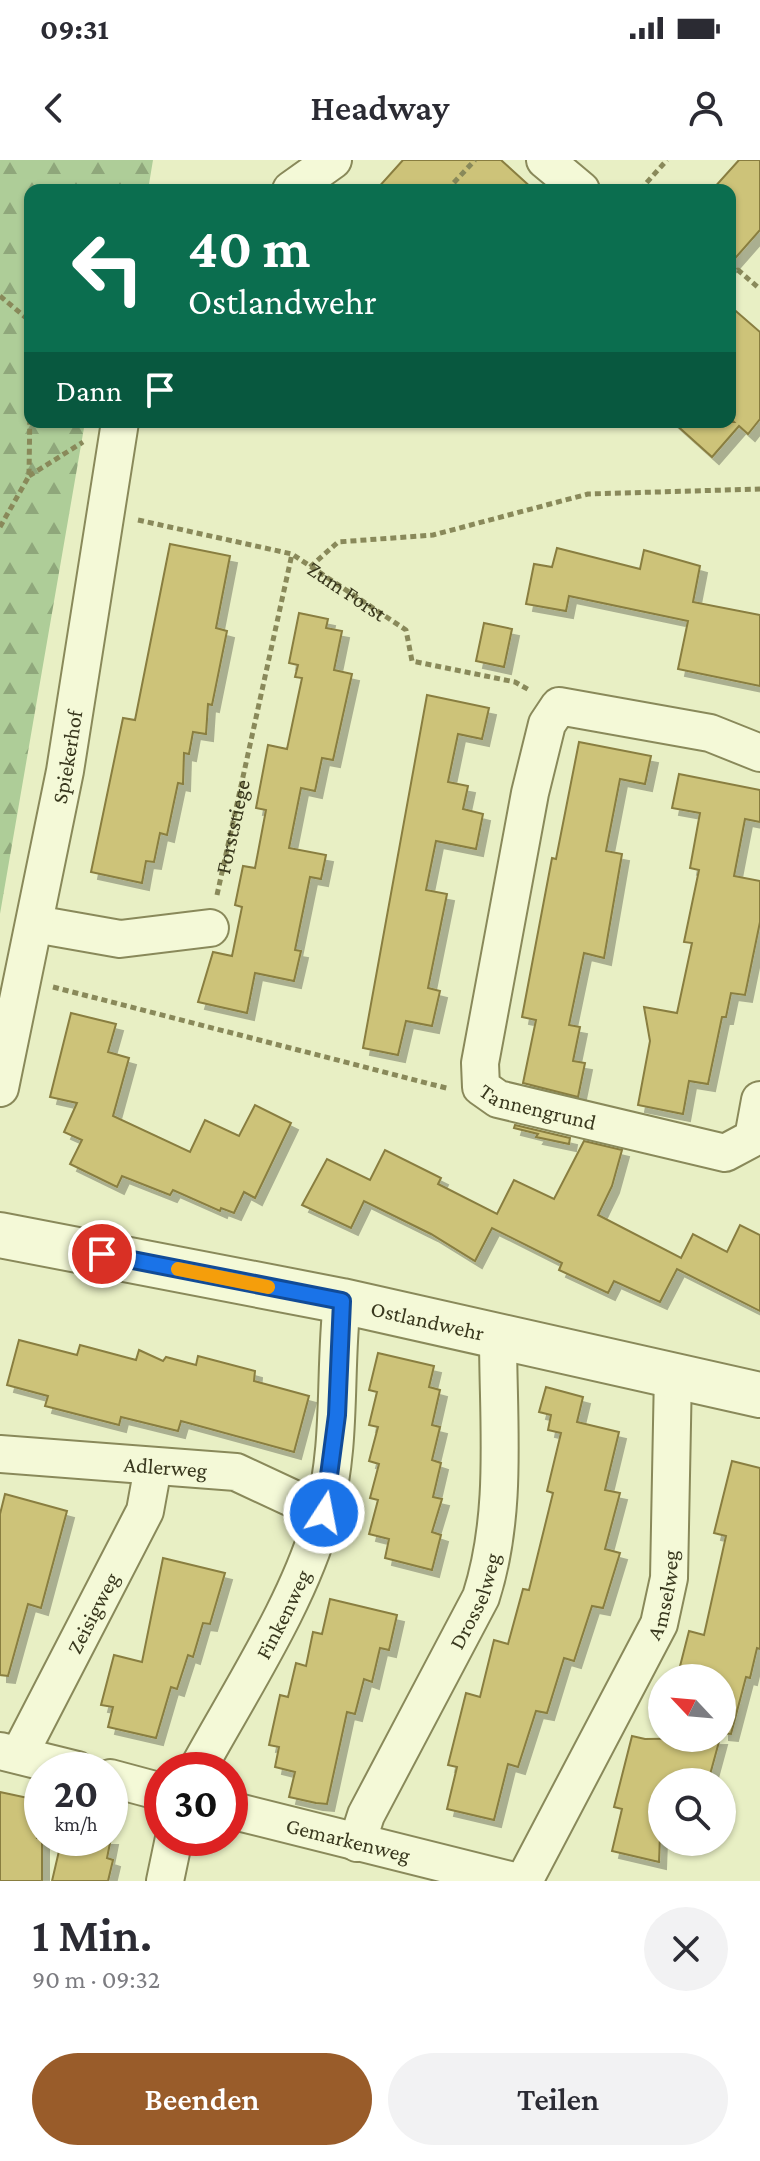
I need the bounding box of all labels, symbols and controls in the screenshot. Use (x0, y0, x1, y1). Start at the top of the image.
text: 09:31 (40, 12, 109, 45)
icon: back (32, 86, 76, 130)
icon: person (684, 86, 728, 130)
text: Headway (311, 88, 449, 128)
icon: left (56, 216, 160, 320)
text: 40 m (188, 217, 310, 279)
text: Ostlandwehr (188, 282, 377, 322)
icon: arrive (138, 368, 182, 412)
text: Dann (56, 374, 122, 407)
street label: Zum Forst (303, 556, 392, 626)
street label: Spiekerhof (46, 707, 87, 806)
street label: Forststiege (209, 777, 255, 876)
street label: Tannengrund (475, 1078, 599, 1135)
pin (68, 1220, 136, 1288)
icon: arrive (80, 1232, 124, 1276)
street label: Ostlandwehr (369, 1295, 487, 1345)
street label: Adlerweg (123, 1451, 209, 1482)
position arrow (282, 1471, 366, 1555)
street label: Amselweg (641, 1549, 683, 1644)
street label: Drosselweg (443, 1550, 504, 1653)
street label: Finkenweg (250, 1565, 315, 1663)
street label: Zeisigweg (61, 1568, 124, 1658)
north arrow (648, 1664, 736, 1752)
map controls (648, 1664, 736, 1856)
speed limit sign: 30 (144, 1752, 248, 1856)
button: search (648, 1768, 736, 1856)
text: 20 (54, 1771, 98, 1816)
street label: Gemarkenweg (284, 1812, 413, 1867)
text: km/h (54, 1813, 98, 1835)
button: close (644, 1907, 728, 1991)
text: 1 Min. (32, 1908, 152, 1961)
text: 90 m · 09:32 (32, 1965, 160, 1994)
button: Beenden (32, 2053, 372, 2145)
button: Teilen (388, 2053, 728, 2145)

